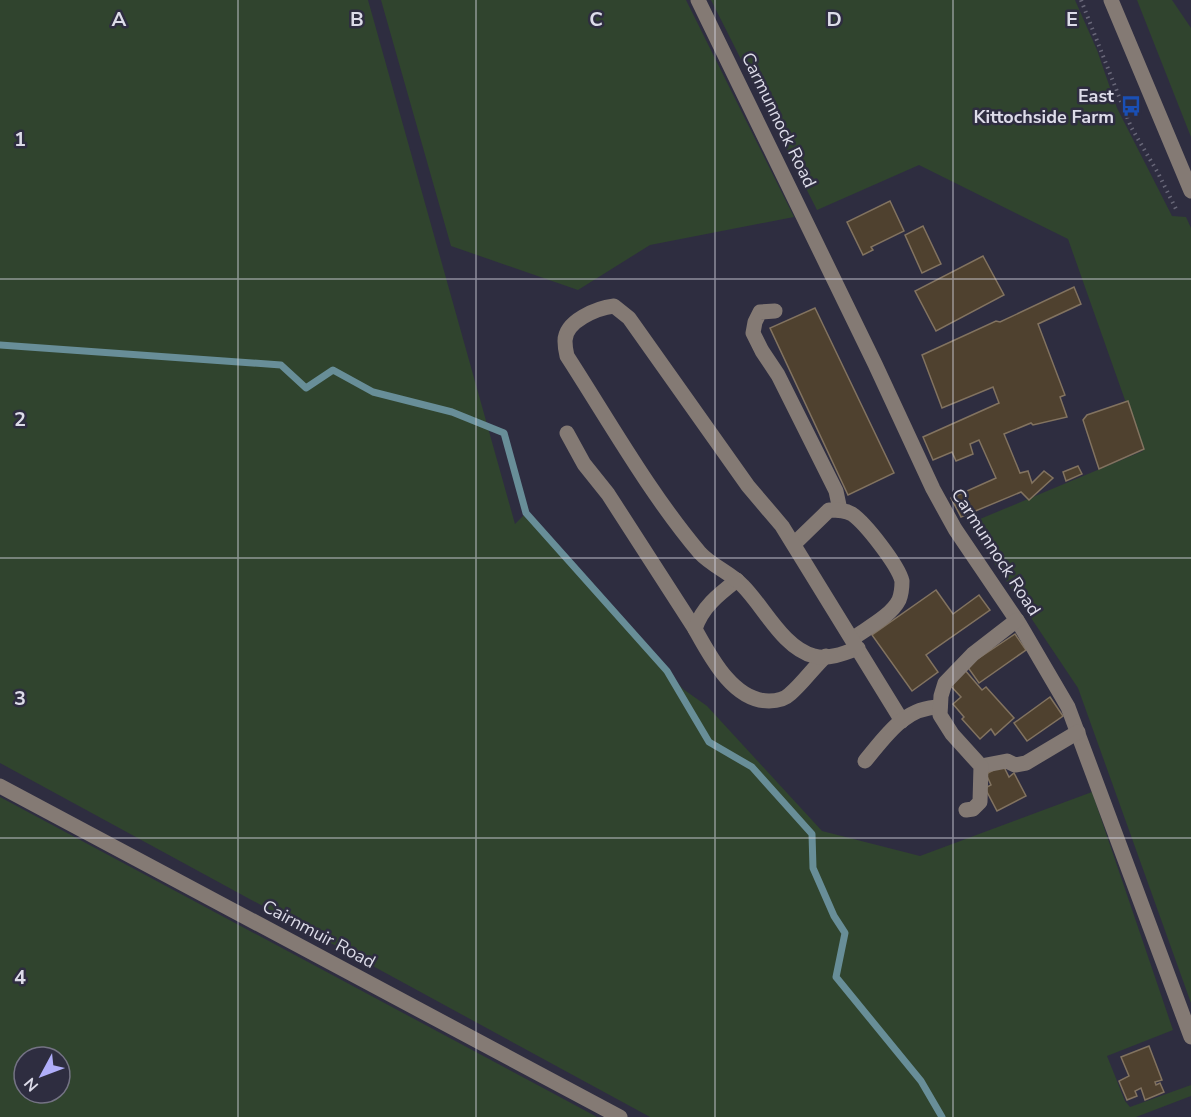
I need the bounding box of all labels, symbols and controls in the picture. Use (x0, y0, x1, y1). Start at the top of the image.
text: A (112, 6, 127, 33)
text: B (350, 6, 364, 33)
text: C (589, 6, 603, 33)
text: D (826, 6, 842, 33)
text: E (1066, 6, 1078, 33)
street label: Carmunnock Road (736, 48, 822, 192)
place label: East Kittochside Farm (974, 84, 1114, 129)
bus stop icon: East Kittochside Farm (1119, 94, 1143, 118)
text: 1 (14, 126, 26, 153)
text: 2 (14, 406, 26, 433)
street label: Carmunnock Road (946, 484, 1046, 620)
text: 3 (14, 685, 26, 712)
street label: Cairnmuir Road (258, 894, 380, 974)
text: 4 (14, 964, 26, 991)
north arrow (12, 1045, 72, 1105)
text: N (19, 1072, 44, 1096)

